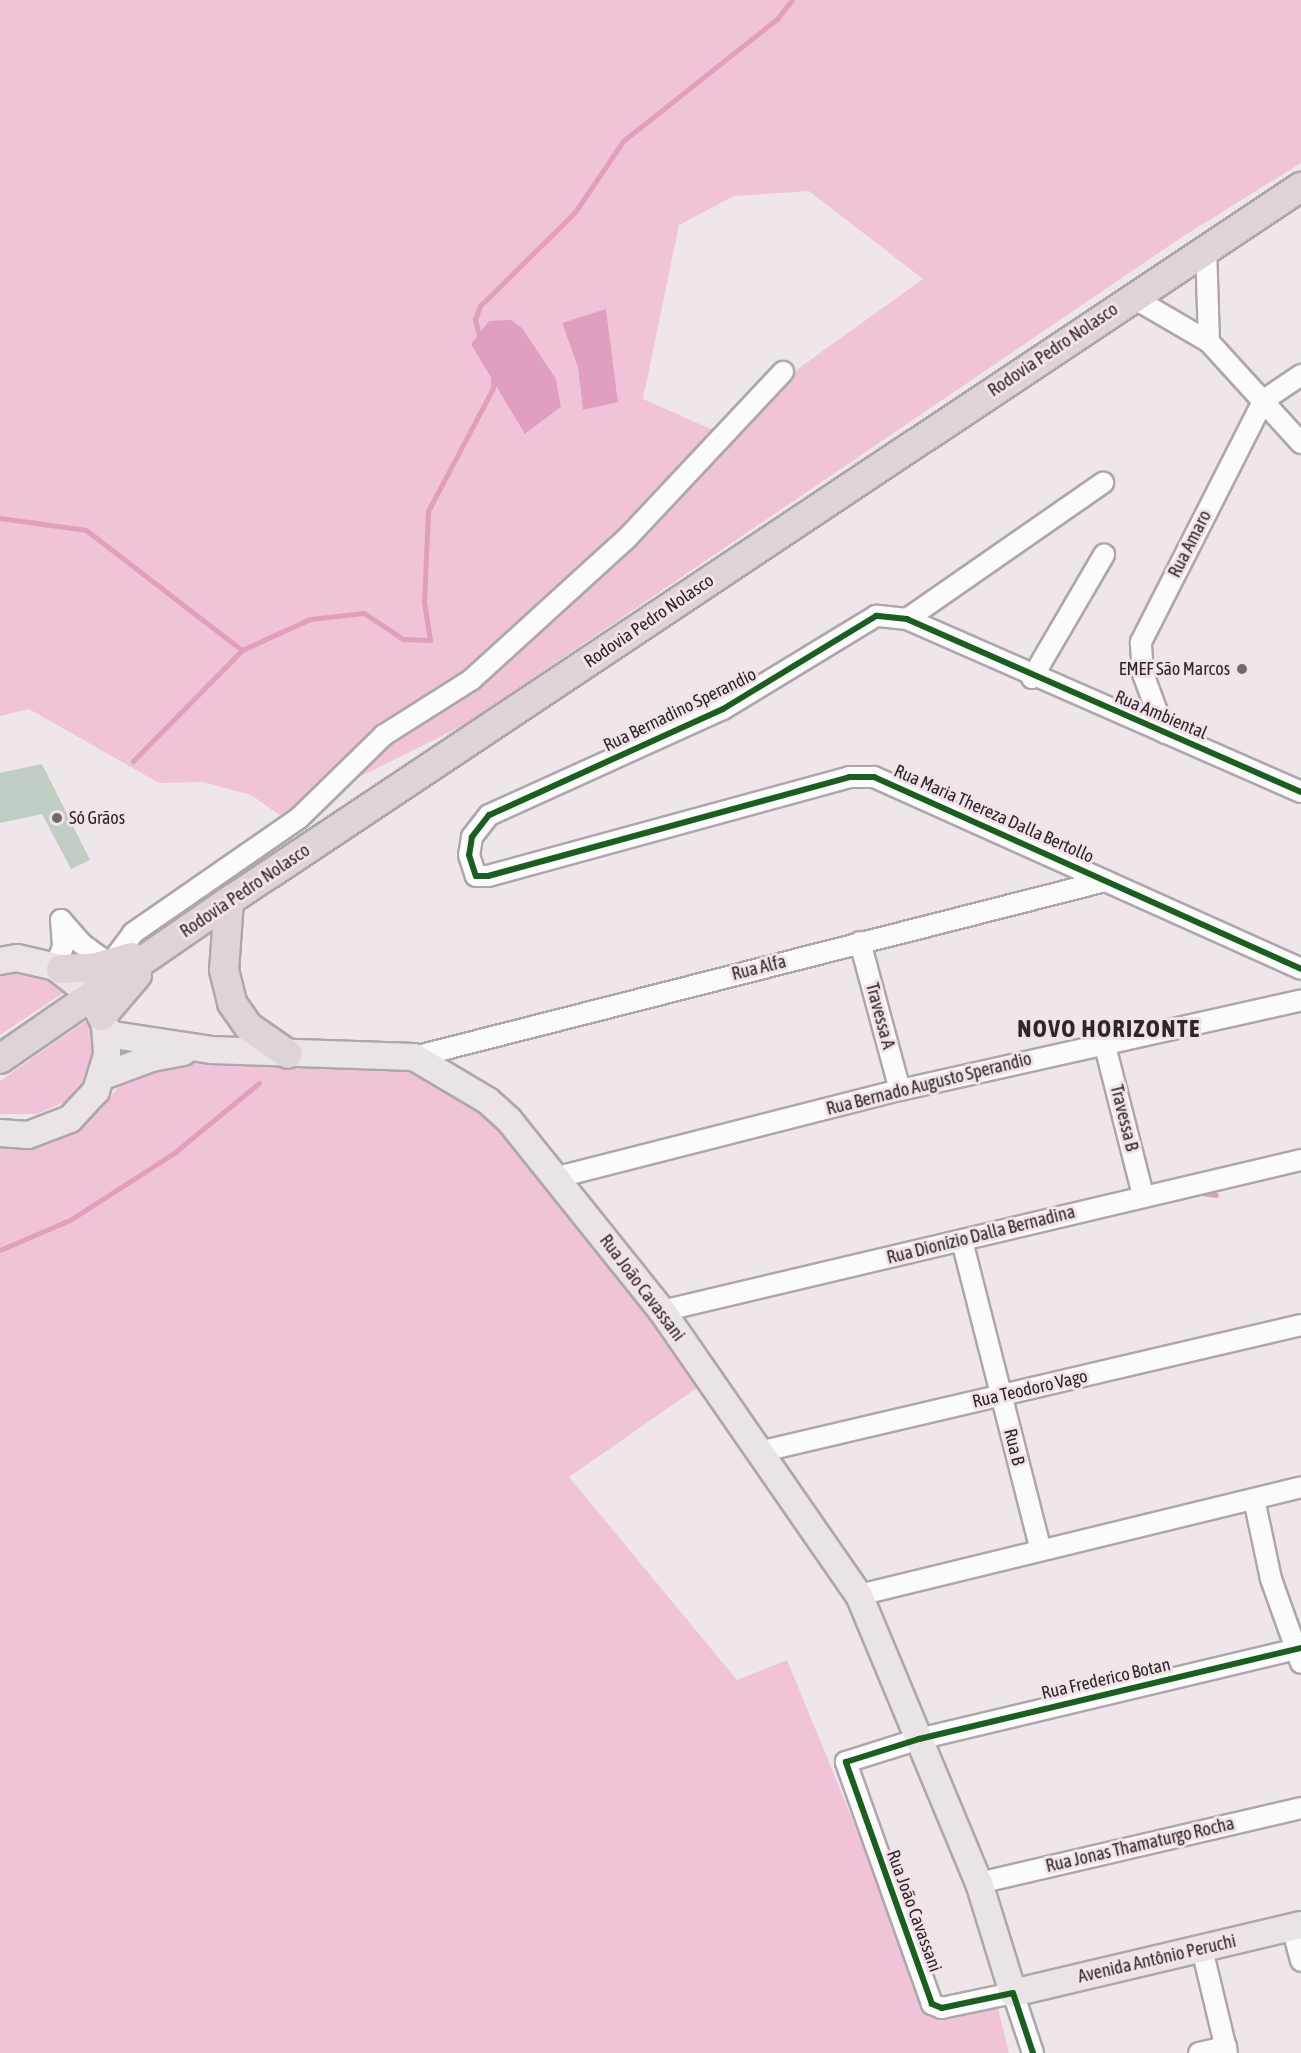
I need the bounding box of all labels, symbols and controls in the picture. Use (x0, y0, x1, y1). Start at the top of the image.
street label: Rodovia Pedro Nolasco (984, 299, 1122, 401)
street label: Rua Amaro (1164, 507, 1216, 581)
street label: Rodovia Pedro Nolasco (580, 570, 718, 672)
place label: EMEF São Marcos (1119, 658, 1230, 680)
marker: EMEF São Marcos (1235, 662, 1249, 676)
street label: Rua Bernadino Sperandio (600, 664, 760, 756)
street label: Rua Ambiental (1112, 686, 1210, 744)
street label: Rua Maria Thereza Dalla Bertollo (891, 760, 1097, 868)
place label: Só Grãos (69, 807, 125, 829)
marker: Só Grãos (50, 811, 64, 825)
street label: Rodovia Pedro Nolasco (176, 840, 314, 942)
street label: Rua Alfa (729, 951, 789, 985)
street label: Travessa A (861, 980, 899, 1052)
district label: NOVO HORIZONTE (1017, 1015, 1201, 1043)
street label: Rua Bernado Augusto Sperandio (824, 1048, 1034, 1120)
street label: Travessa B (1105, 1083, 1143, 1153)
street label: Rua Dionízio Dalla Bernadina (885, 1201, 1077, 1269)
street label: Rua João Cavassani (595, 1230, 689, 1346)
street label: Rua Teodoro Vago (970, 1365, 1090, 1413)
street label: Rua B (999, 1426, 1029, 1468)
street label: Rua Frederico Botan (1039, 1654, 1173, 1704)
street label: Rua Jonas Thamaturgo Rocha (1044, 1813, 1236, 1877)
street label: Rua João Cavassani (882, 1847, 946, 1975)
street label: Avenida Antônio Peruchi (1076, 1930, 1238, 1988)

